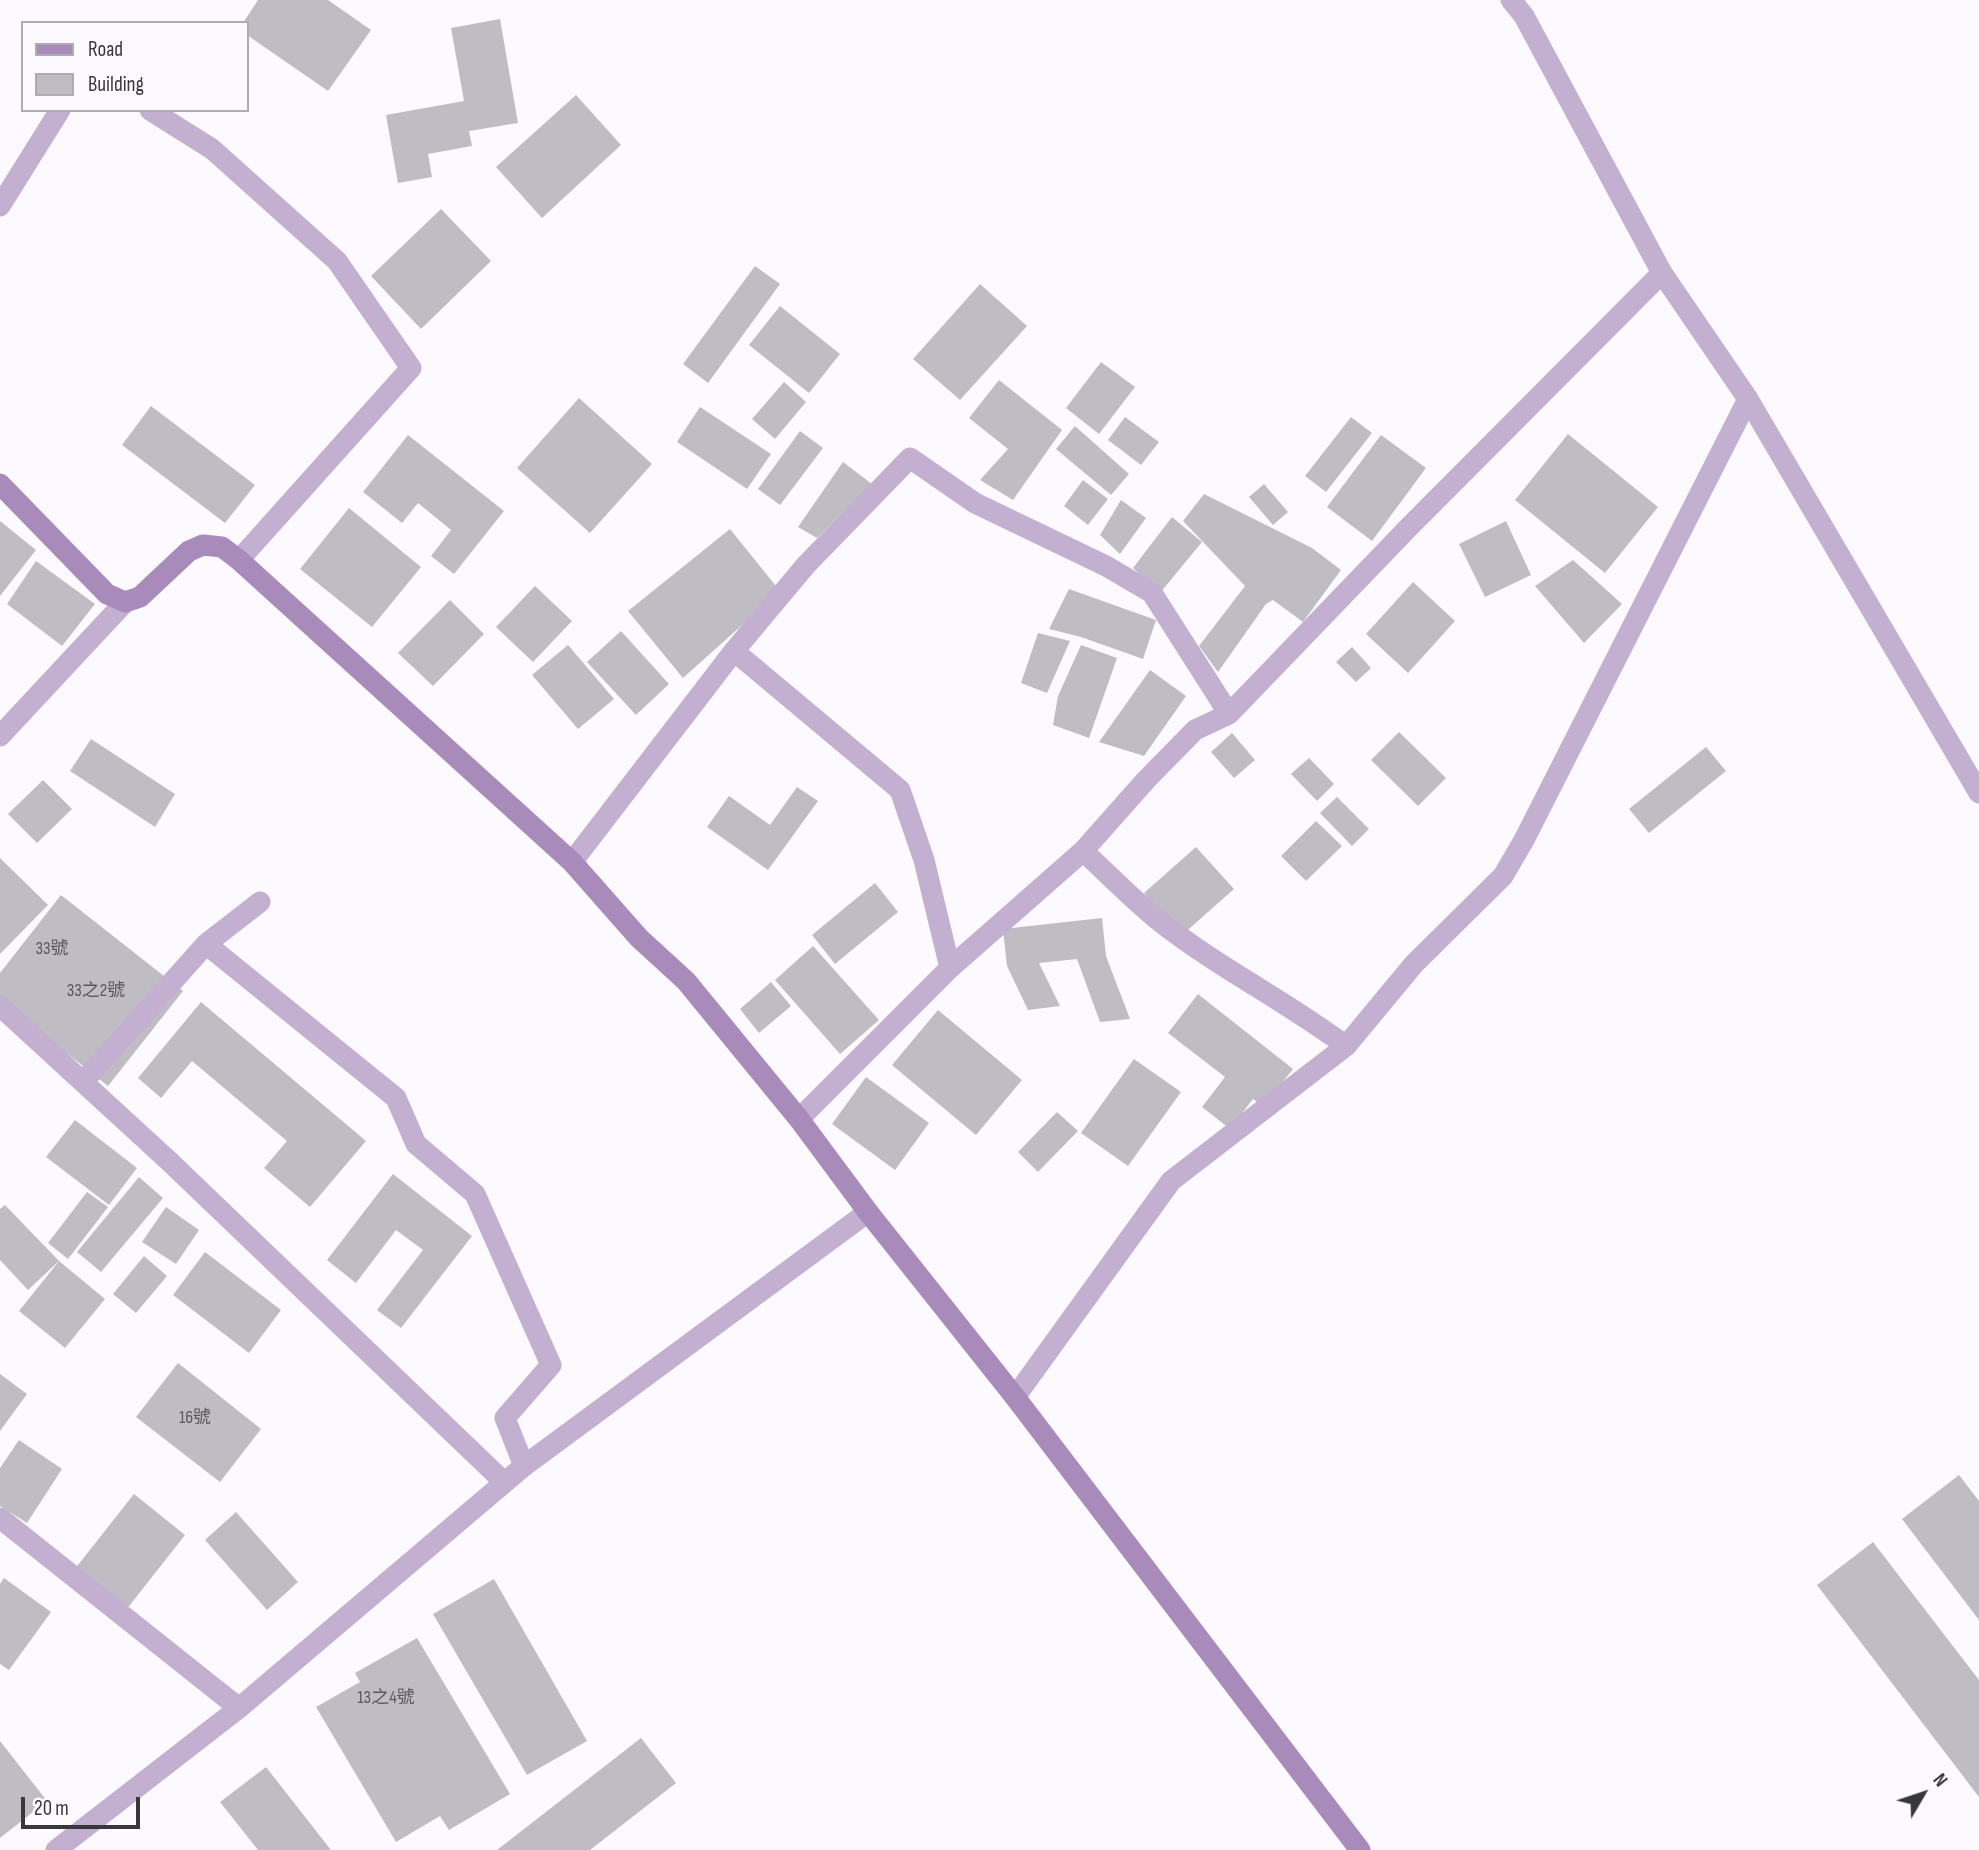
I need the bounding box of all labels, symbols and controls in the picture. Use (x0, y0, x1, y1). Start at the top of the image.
legend (21, 21, 248, 112)
text: Road (88, 37, 123, 62)
text: Building (88, 72, 144, 97)
house number: 33號 (35, 938, 69, 960)
house number: 33之2號 (67, 980, 125, 1002)
house number: 16號 (179, 1407, 211, 1429)
house number: 13之4號 (357, 1687, 415, 1709)
north arrow (1888, 1759, 1958, 1829)
text: N (1928, 1769, 1952, 1792)
scale bar (24, 1784, 144, 1828)
text: 20 m (34, 1796, 69, 1821)

